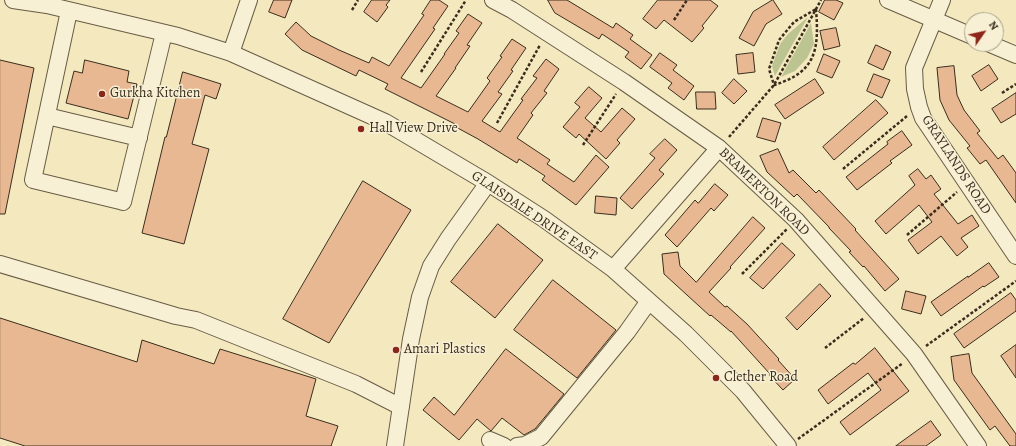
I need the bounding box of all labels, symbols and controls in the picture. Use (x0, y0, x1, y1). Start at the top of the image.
north arrow (964, 12, 1004, 52)
text: N (985, 18, 1002, 33)
place label: Gurkha Kitchen (110, 86, 200, 102)
marker: Gurkha Kitchen (97, 89, 107, 99)
street label: GRAYLANDS ROAD (918, 112, 994, 218)
place label: Hall View Drive (369, 121, 458, 137)
marker: Hall View Drive (356, 124, 366, 134)
street label: BRAMERTON ROAD (715, 144, 813, 240)
street label: GLAISDALE DRIVE EAST (468, 168, 600, 264)
place label: Amari Plastics (404, 342, 486, 358)
marker: Amari Plastics (391, 345, 401, 355)
place label: Clether Road (724, 370, 798, 386)
marker: Clether Road (711, 373, 721, 383)

